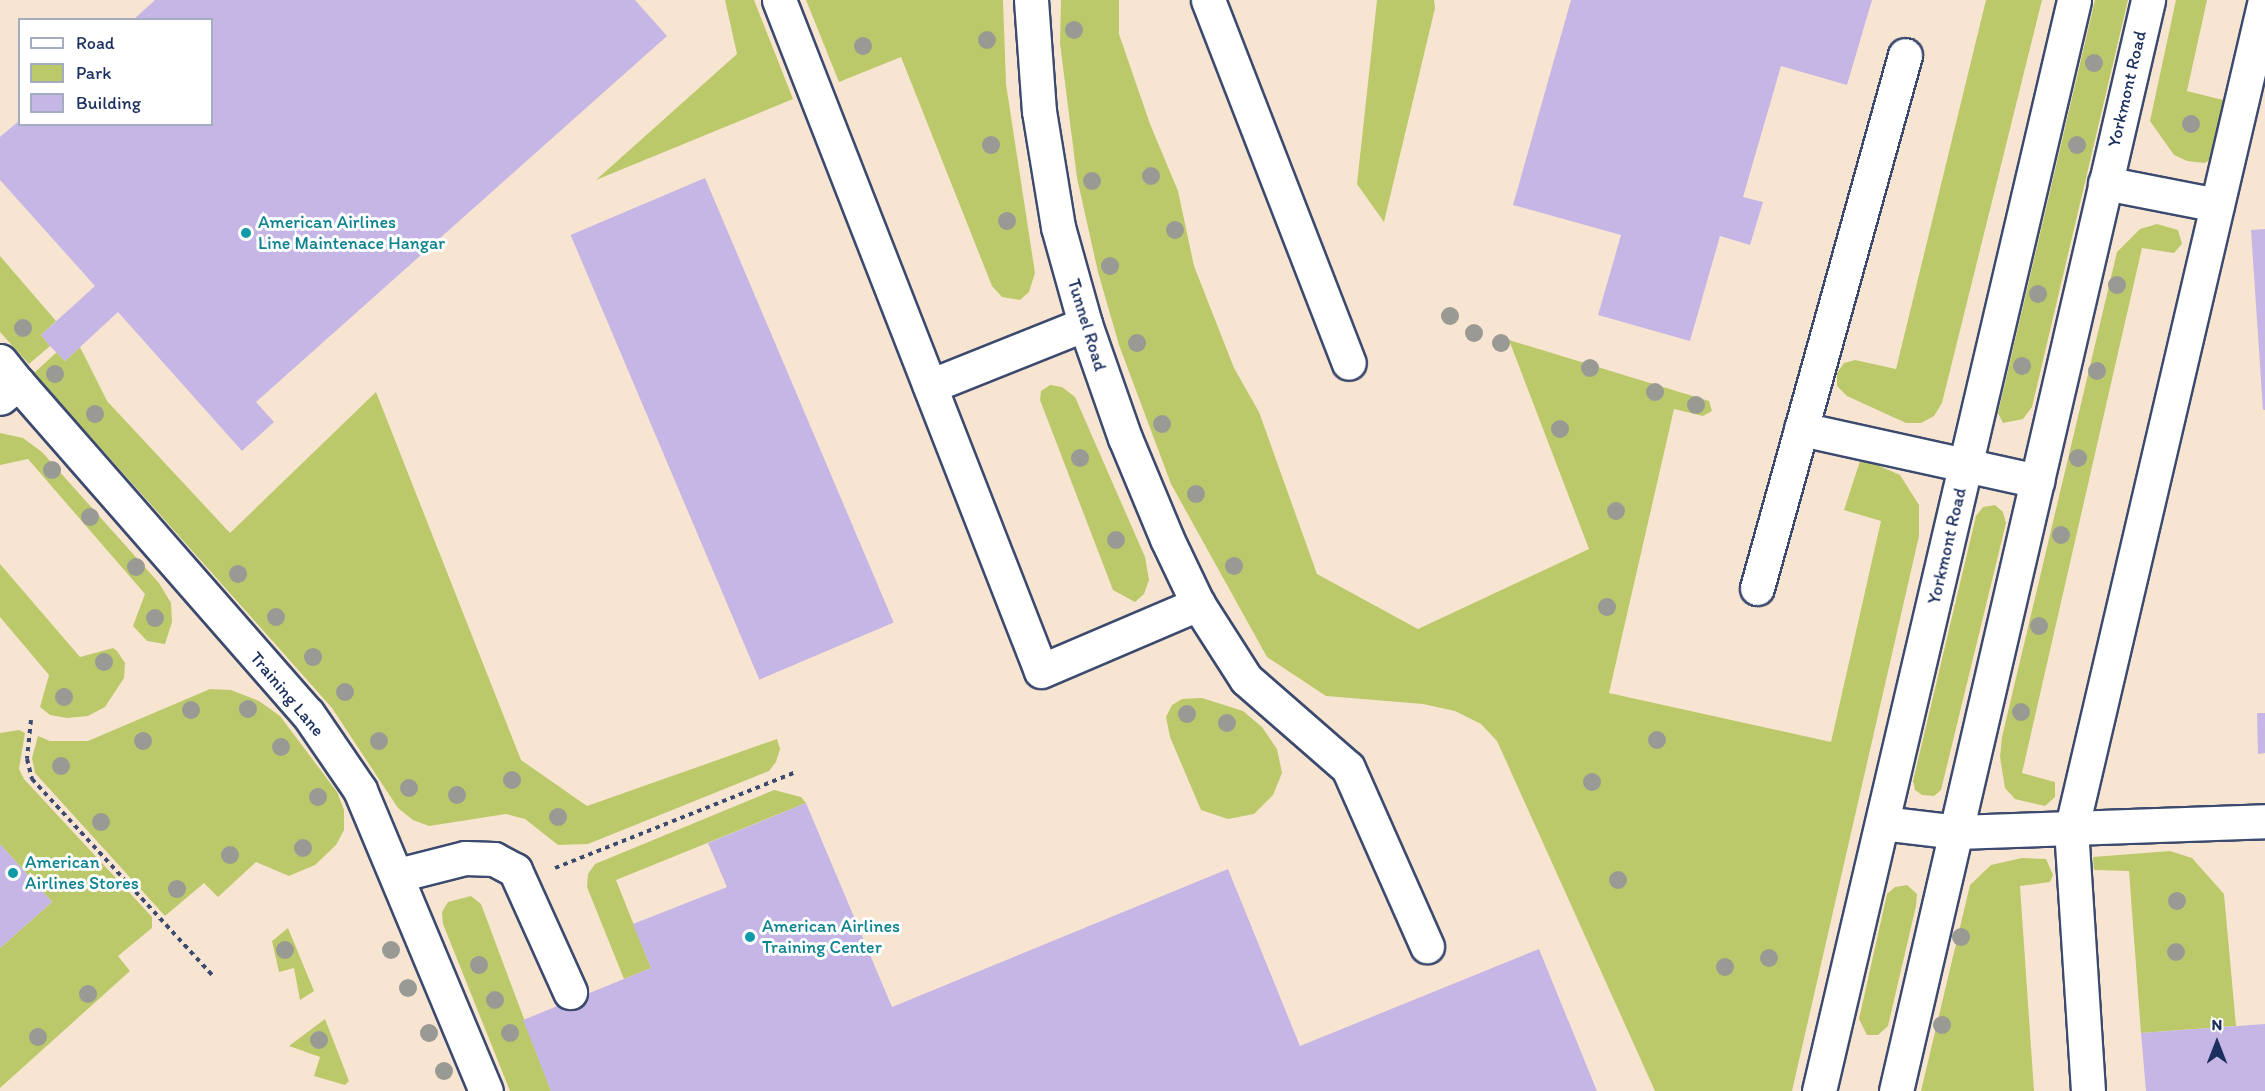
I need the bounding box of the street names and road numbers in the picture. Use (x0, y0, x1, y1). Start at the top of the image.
street label: Yorkmont Road (2103, 29, 2151, 149)
street label: Tunnel Road (1063, 276, 1111, 374)
street label: Yorkmont Road (1923, 486, 1971, 606)
street label: Training Lane (245, 647, 329, 741)

